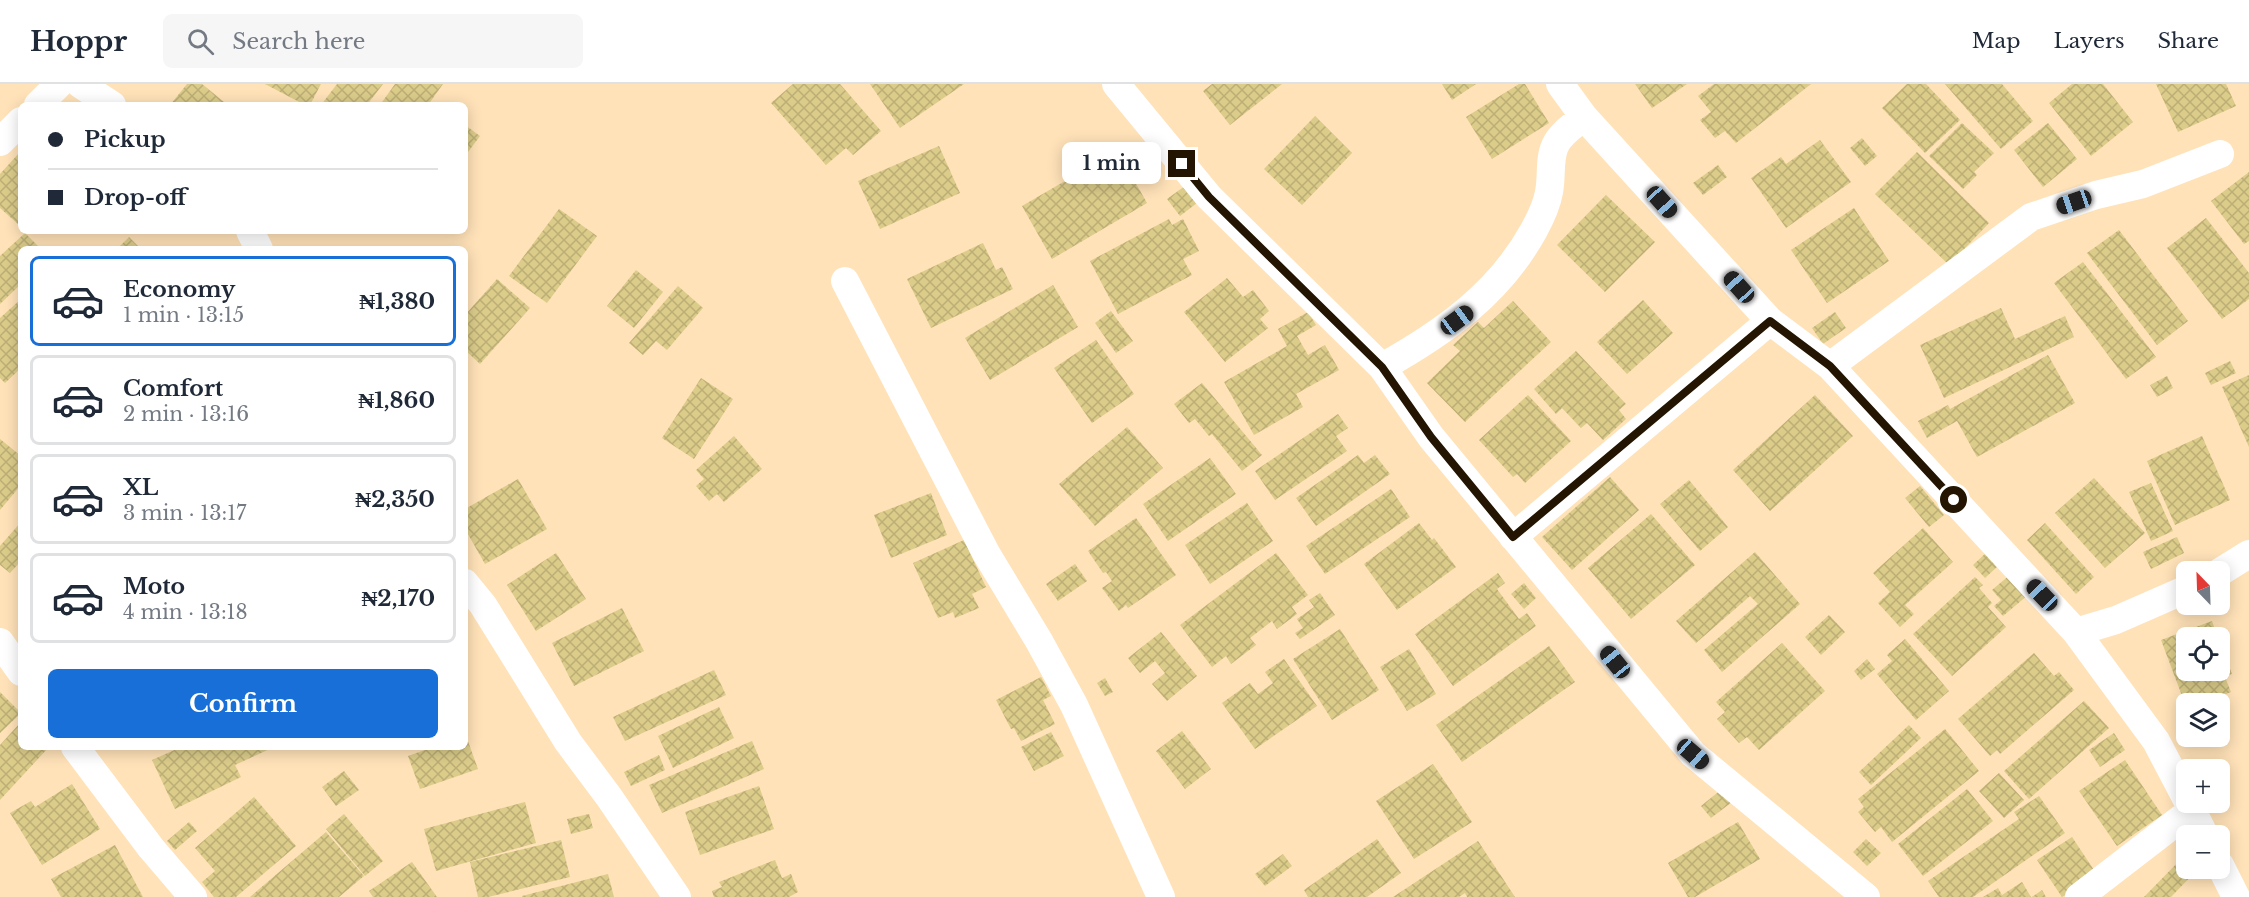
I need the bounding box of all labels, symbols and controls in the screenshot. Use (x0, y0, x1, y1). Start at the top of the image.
search box (163, 14, 583, 68)
text: Hoppr (30, 24, 127, 59)
icon: search (184, 25, 217, 58)
text: Search here (232, 28, 365, 55)
text: Map (1972, 28, 2021, 54)
text: Layers (2054, 28, 2125, 54)
text: Share (2158, 28, 2219, 54)
text: Pickup (84, 126, 166, 153)
callout: 1 min (1062, 143, 1161, 185)
route end (1168, 150, 1195, 177)
text: 1 min (1083, 151, 1140, 175)
car (1643, 183, 1681, 221)
text: Drop-off (84, 184, 186, 211)
car (2054, 188, 2094, 216)
car (1720, 268, 1758, 306)
icon: car (51, 274, 105, 328)
text: Economy (123, 276, 235, 303)
text: ₦1,380 (359, 288, 435, 315)
car (1437, 302, 1477, 338)
text: 1 min · 13:15 (123, 303, 244, 327)
icon: car (51, 373, 105, 427)
text: Comfort (123, 375, 223, 402)
text: ₦1,860 (358, 387, 435, 414)
text: 2 min · 13:16 (123, 402, 249, 426)
icon: car (51, 472, 105, 526)
text: XL (123, 474, 158, 501)
text: ₦2,350 (355, 486, 435, 513)
route start (1940, 486, 1967, 513)
text: 3 min · 13:17 (123, 501, 246, 525)
north arrow (2176, 561, 2230, 615)
map controls (2176, 561, 2230, 879)
icon: car (51, 571, 105, 625)
text: Moto (123, 573, 185, 600)
car (2023, 576, 2061, 614)
text: ₦2,170 (361, 585, 435, 612)
text: 4 min · 13:18 (123, 600, 248, 624)
button: locate (2176, 627, 2230, 681)
car (1597, 642, 1633, 682)
button: Confirm (48, 669, 438, 738)
button: layers (2176, 693, 2230, 747)
car (1674, 735, 1712, 773)
button: + (2176, 759, 2230, 813)
button: − (2176, 825, 2230, 879)

